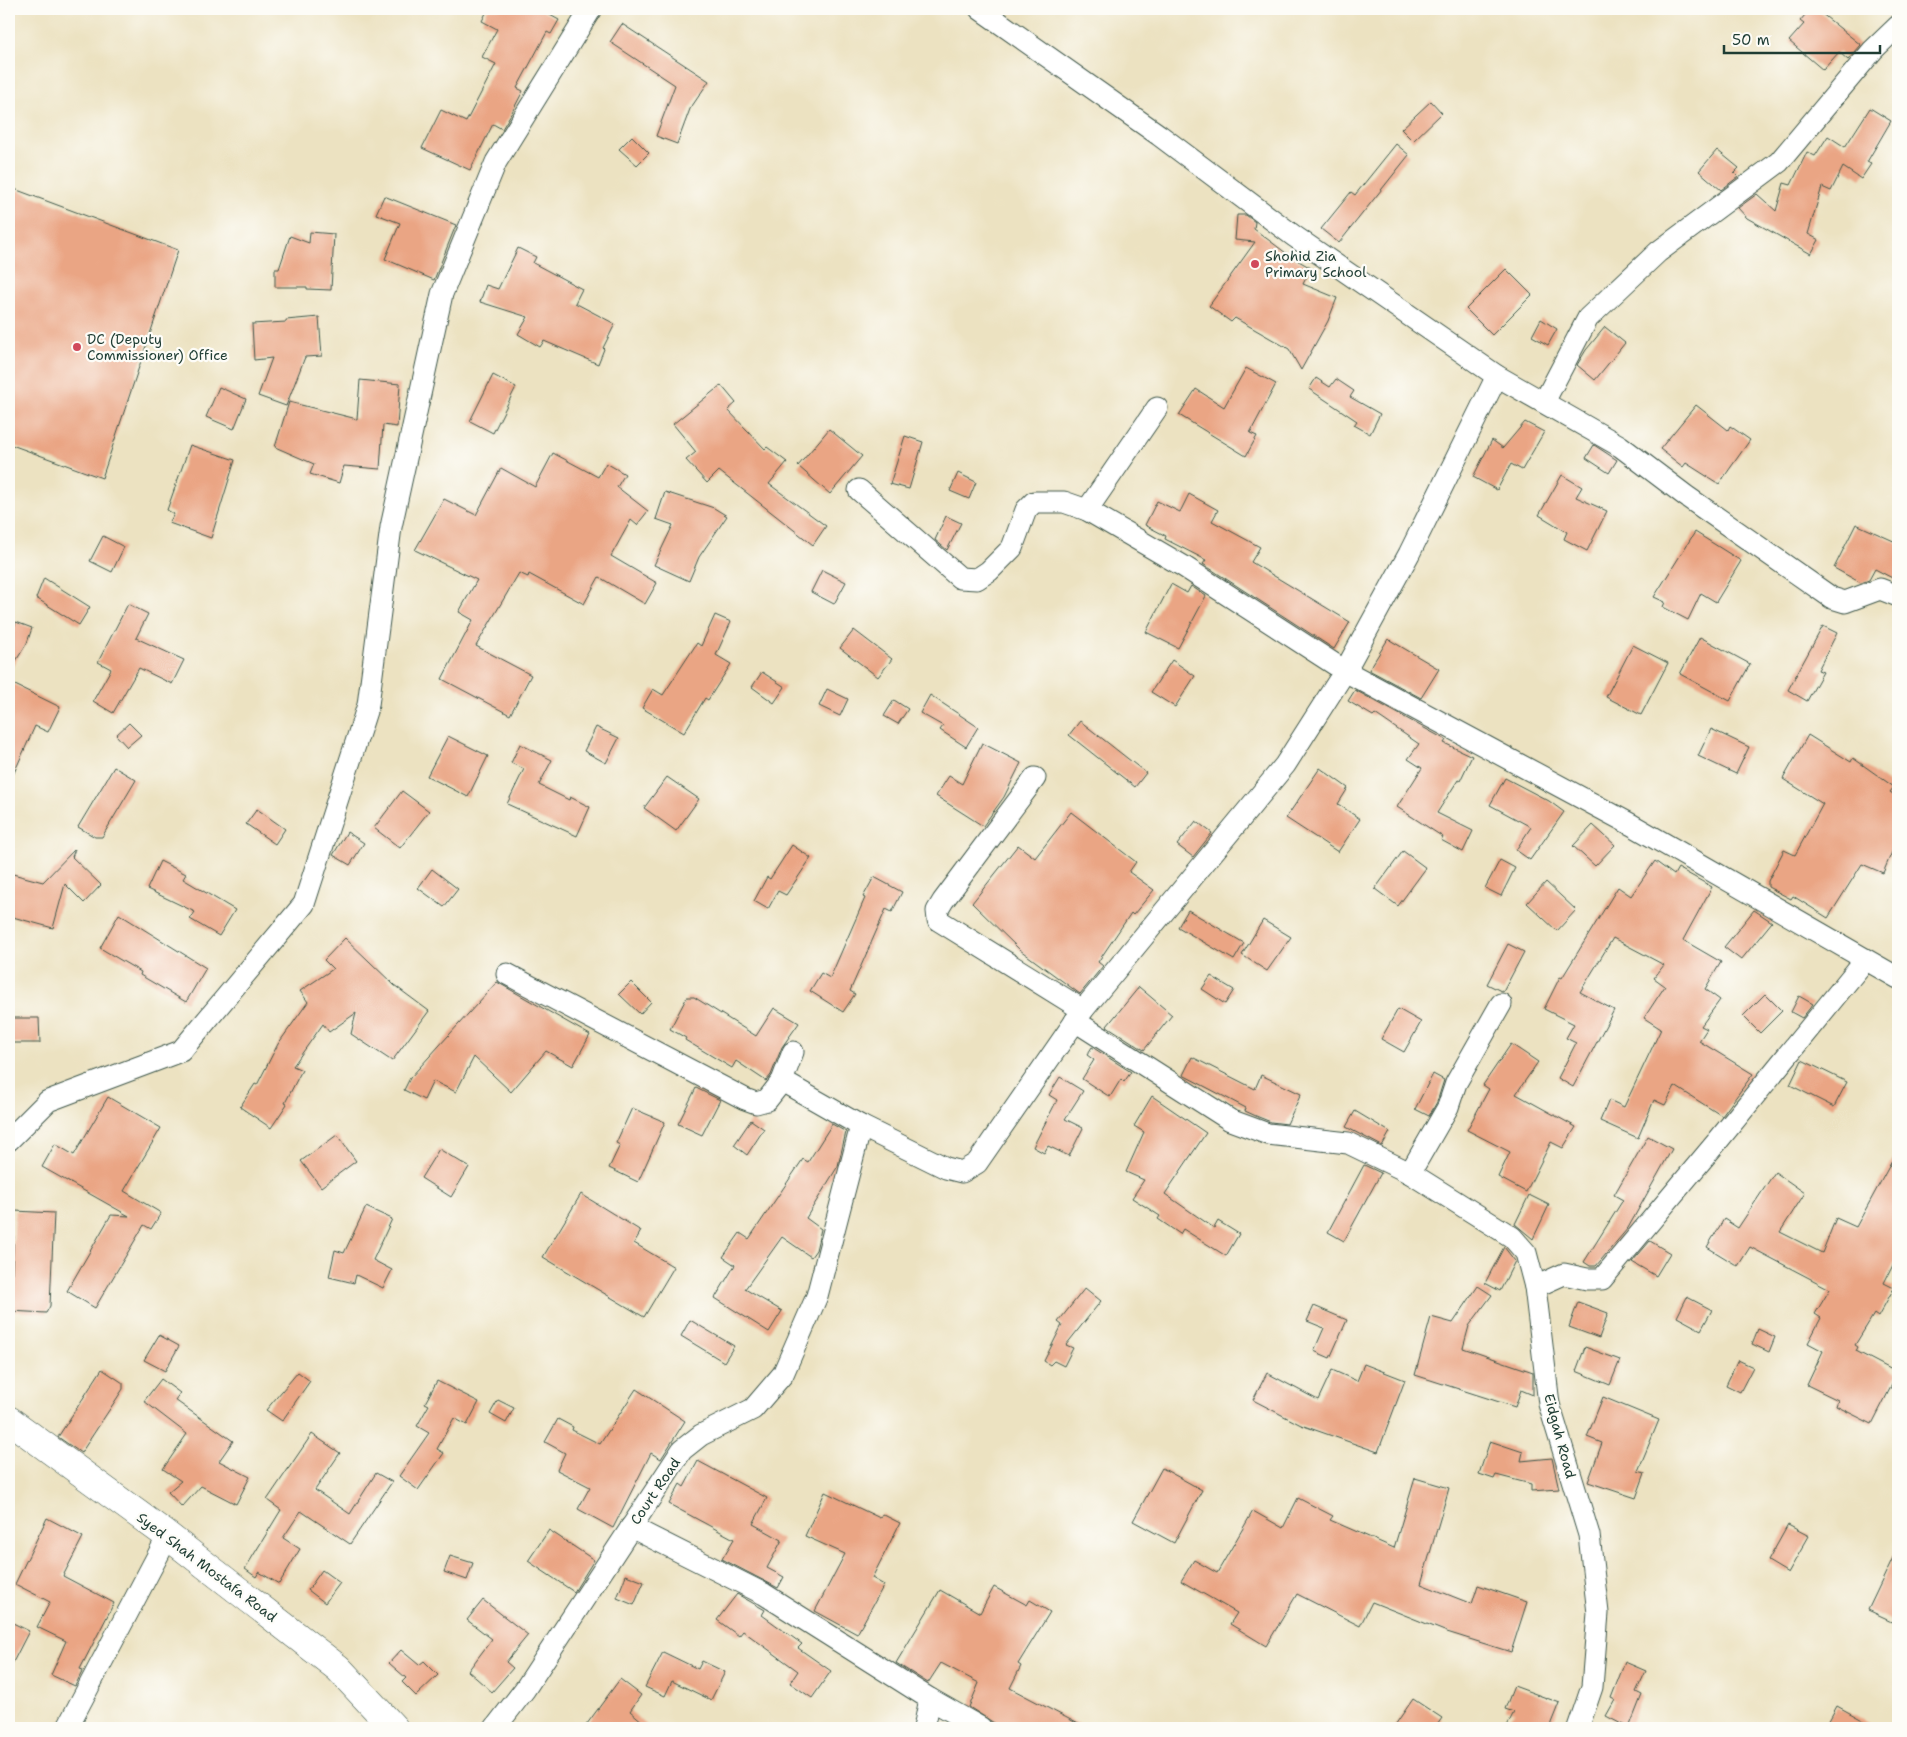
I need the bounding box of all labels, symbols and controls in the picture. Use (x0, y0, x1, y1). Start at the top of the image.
scale bar (1724, 22, 1881, 54)
text: 50 m (1732, 30, 1770, 50)
place label: Shohid Zia Primary School (1265, 247, 1367, 281)
marker: Shohid Zia Primary School (1249, 258, 1261, 270)
place label: DC (Deputy Commissioner) Office (87, 330, 228, 364)
marker: DC (Deputy Commissioner) Office (71, 341, 83, 353)
street label: Eidgah Road (1540, 1392, 1580, 1480)
street label: Court Road (626, 1454, 684, 1528)
street label: Syed Shah Mostafa Road (133, 1508, 281, 1626)

